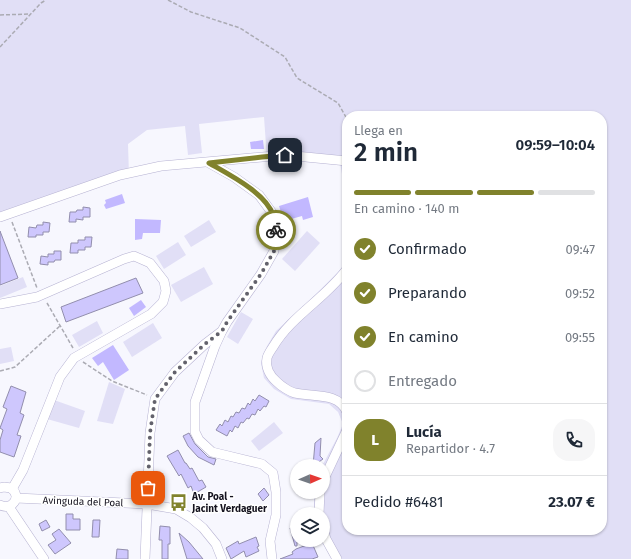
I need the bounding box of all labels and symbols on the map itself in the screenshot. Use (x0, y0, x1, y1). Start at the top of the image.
pin (268, 138, 302, 172)
courier (256, 210, 296, 250)
north arrow (290, 459, 330, 499)
pin (131, 471, 165, 505)
place label: Av. Poal - Jacint Verdaguer (191, 491, 268, 515)
bus stop icon: Av. Poal - Jacint Verdaguer (169, 492, 189, 512)
street label: Avinguda del Poal (42, 495, 124, 509)

